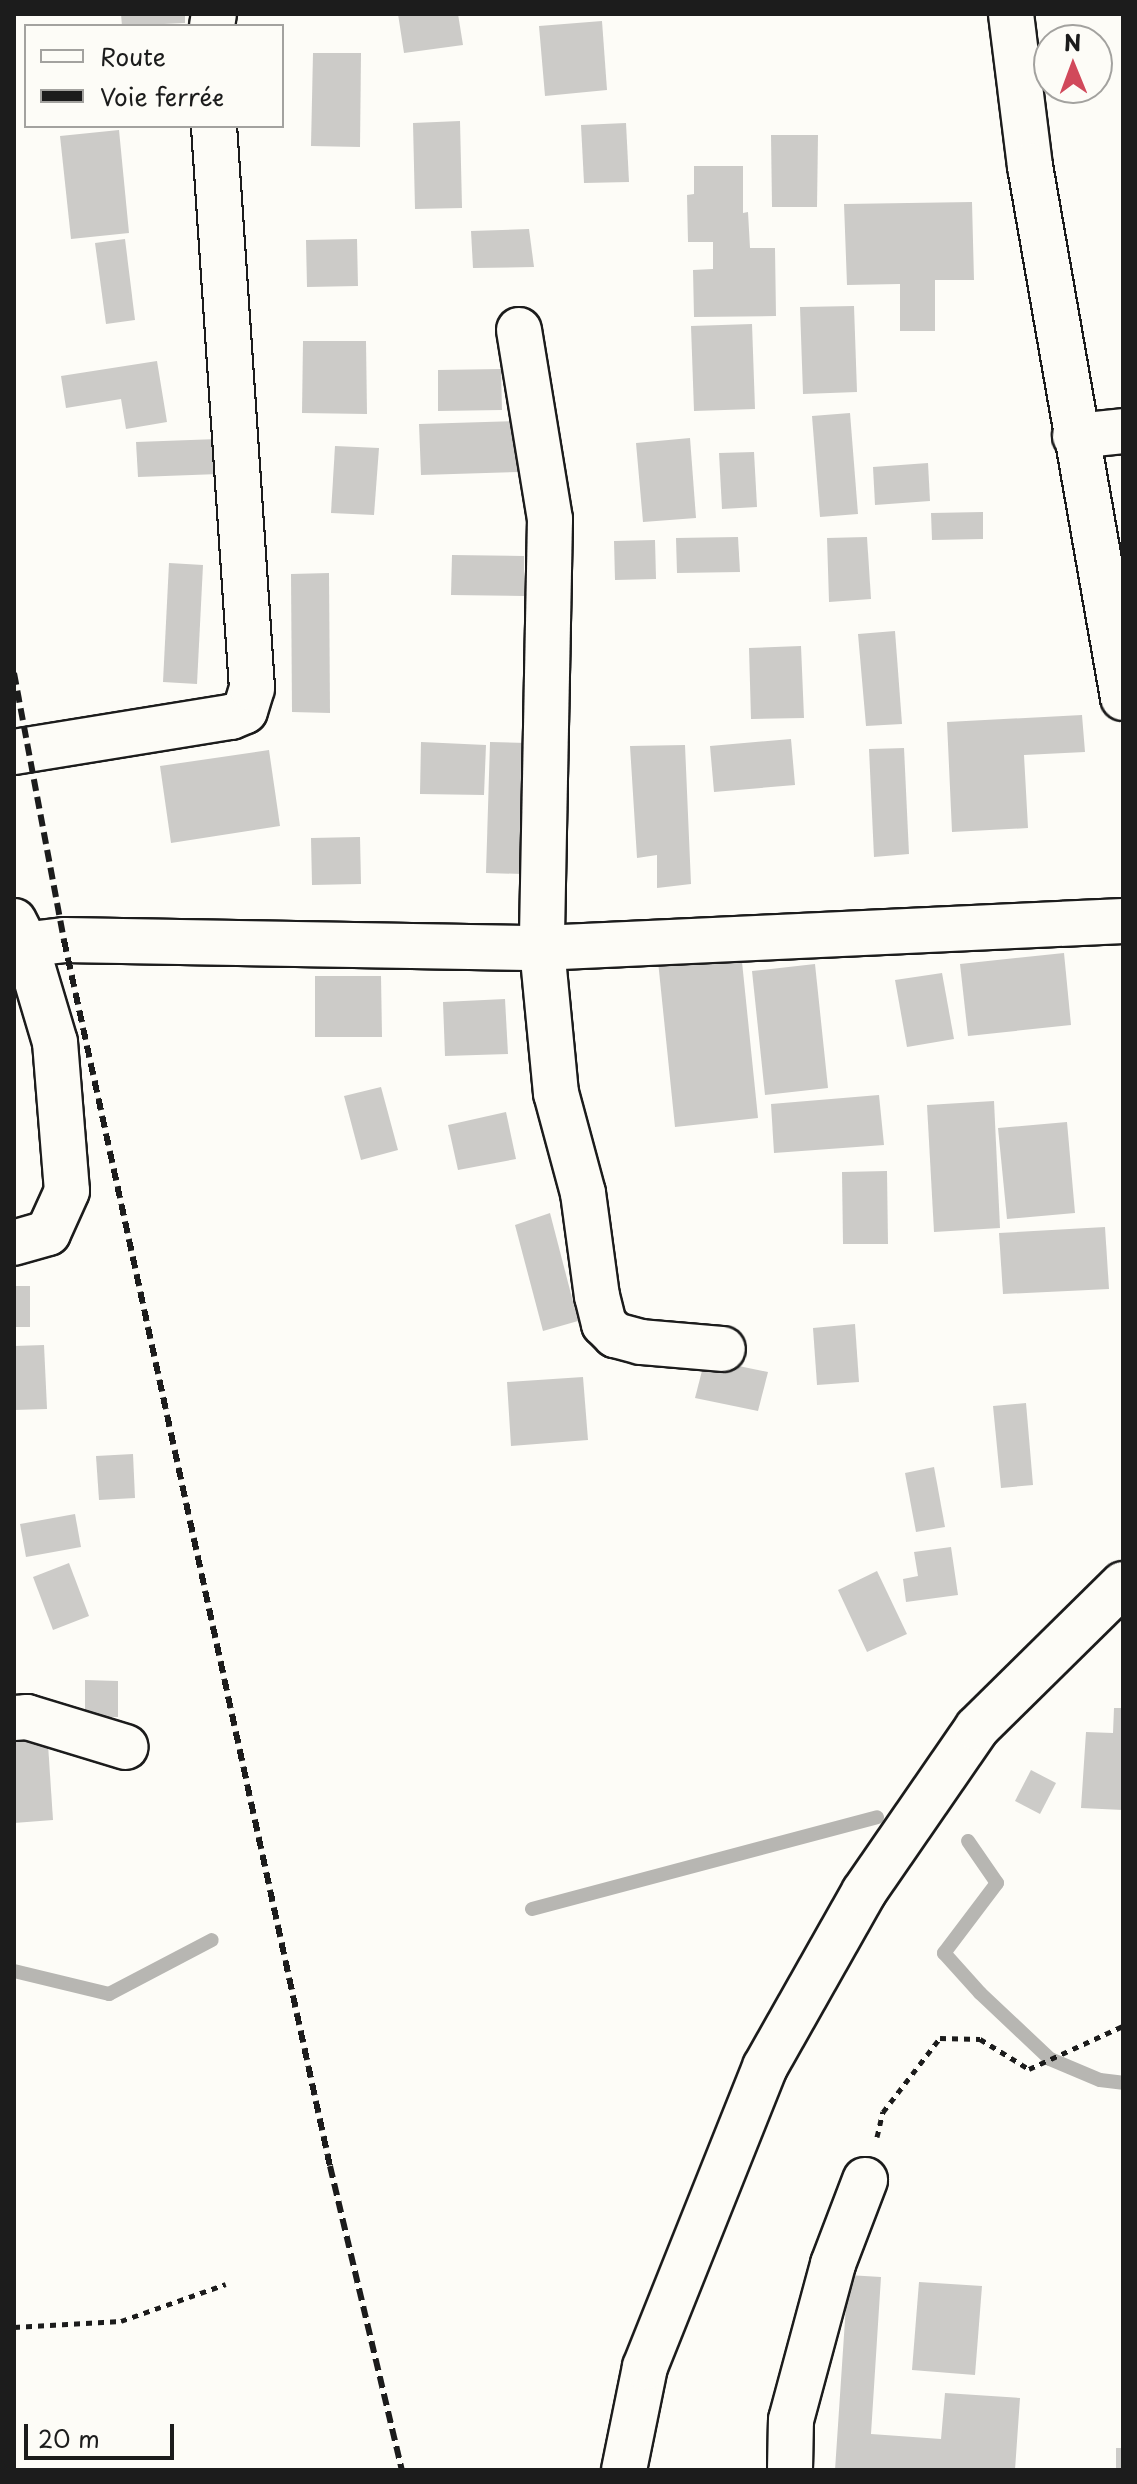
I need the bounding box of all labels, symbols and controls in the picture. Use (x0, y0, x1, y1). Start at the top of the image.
legend (24, 24, 284, 128)
north arrow (1033, 24, 1113, 104)
text: N (1064, 25, 1082, 58)
text: Route (100, 38, 166, 74)
text: Voie ferrée (100, 78, 224, 114)
scale bar (28, 2408, 178, 2458)
text: 20 m (38, 2420, 100, 2456)

